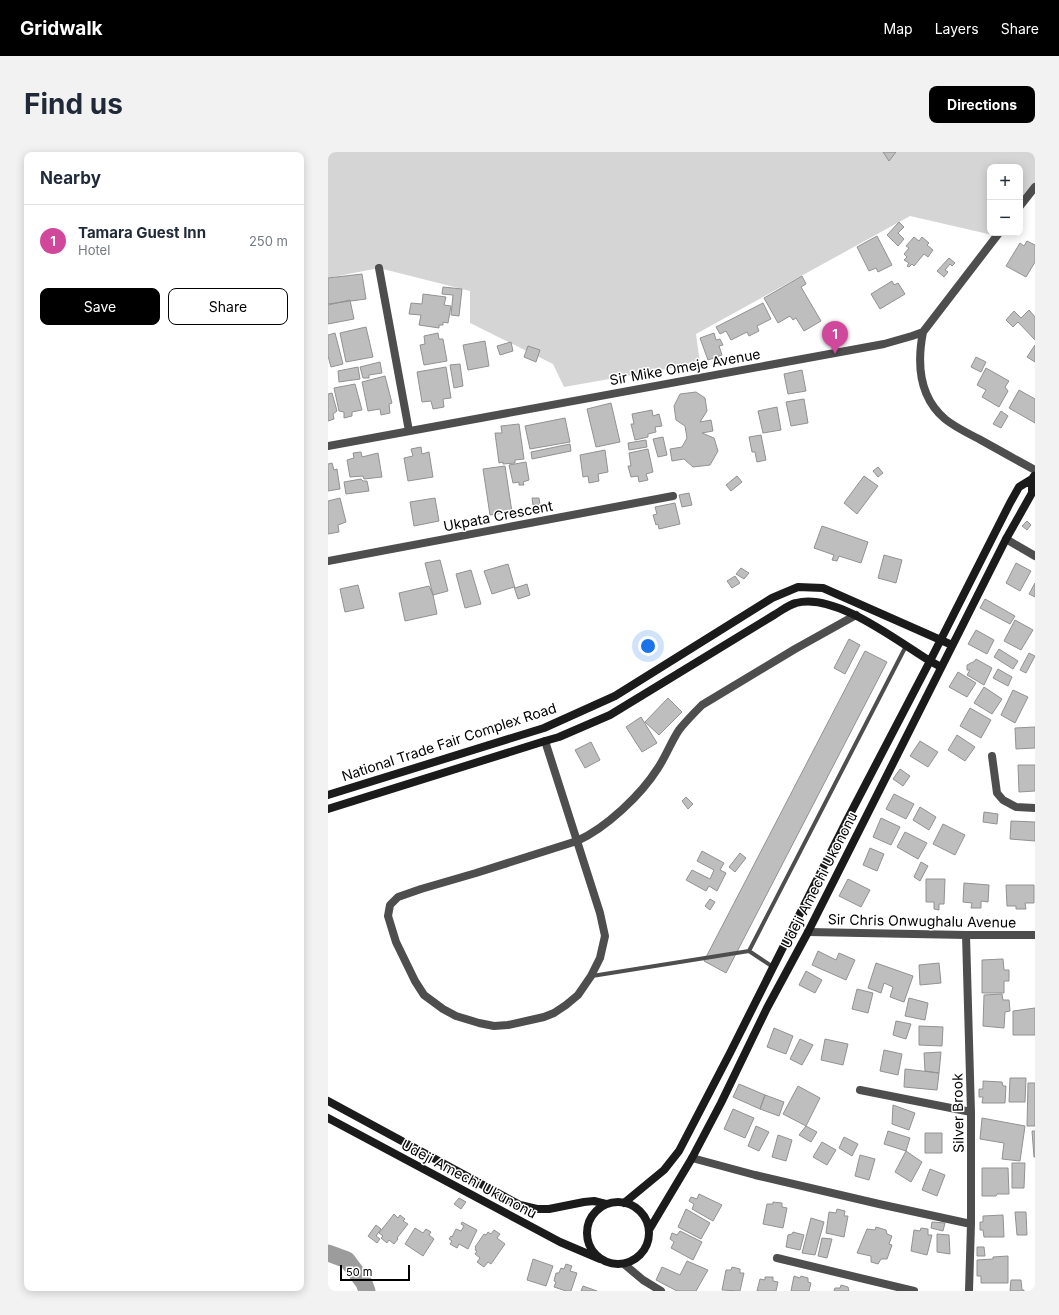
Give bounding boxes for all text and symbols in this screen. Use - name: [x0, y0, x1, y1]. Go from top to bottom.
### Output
- text: Gridwalk: [20, 17, 103, 40]
- text: Map: [884, 20, 913, 37]
- text: Layers: [935, 20, 979, 37]
- text: Share: [1001, 20, 1039, 37]
- button: Directions: [929, 86, 1035, 123]
- text: Find us: [24, 87, 123, 121]
- map controls: [987, 164, 1023, 236]
- button: +: [987, 164, 1023, 200]
- text: Nearby: [40, 168, 101, 188]
- button: −: [987, 200, 1023, 236]
- text: Tamara Guest Inn: [78, 223, 206, 242]
- text: 1: [50, 233, 56, 249]
- text: 250 m: [249, 233, 288, 249]
- text: Hotel: [78, 242, 110, 258]
- button: Save: [40, 288, 160, 325]
- button: Share: [168, 288, 288, 325]
- pin: 1: [822, 321, 848, 354]
- street label: Sir Mike Omeje Avenue: [608, 345, 762, 388]
- street label: Ukpata Crescent: [442, 497, 554, 534]
- your location: [638, 636, 658, 656]
- street label: National Trade Fair Complex Road: [339, 699, 558, 784]
- street label: Udeji Amechi Ukononu: [777, 809, 860, 951]
- street label: Sir Chris Onwughalu Avenue: [828, 910, 1016, 931]
- street label: Silver Brook: [948, 1073, 967, 1153]
- street label: Udeji Amechi Ukunonu: [399, 1136, 540, 1222]
- scale bar: [340, 1263, 410, 1282]
- text: 50 m: [346, 1265, 372, 1279]

